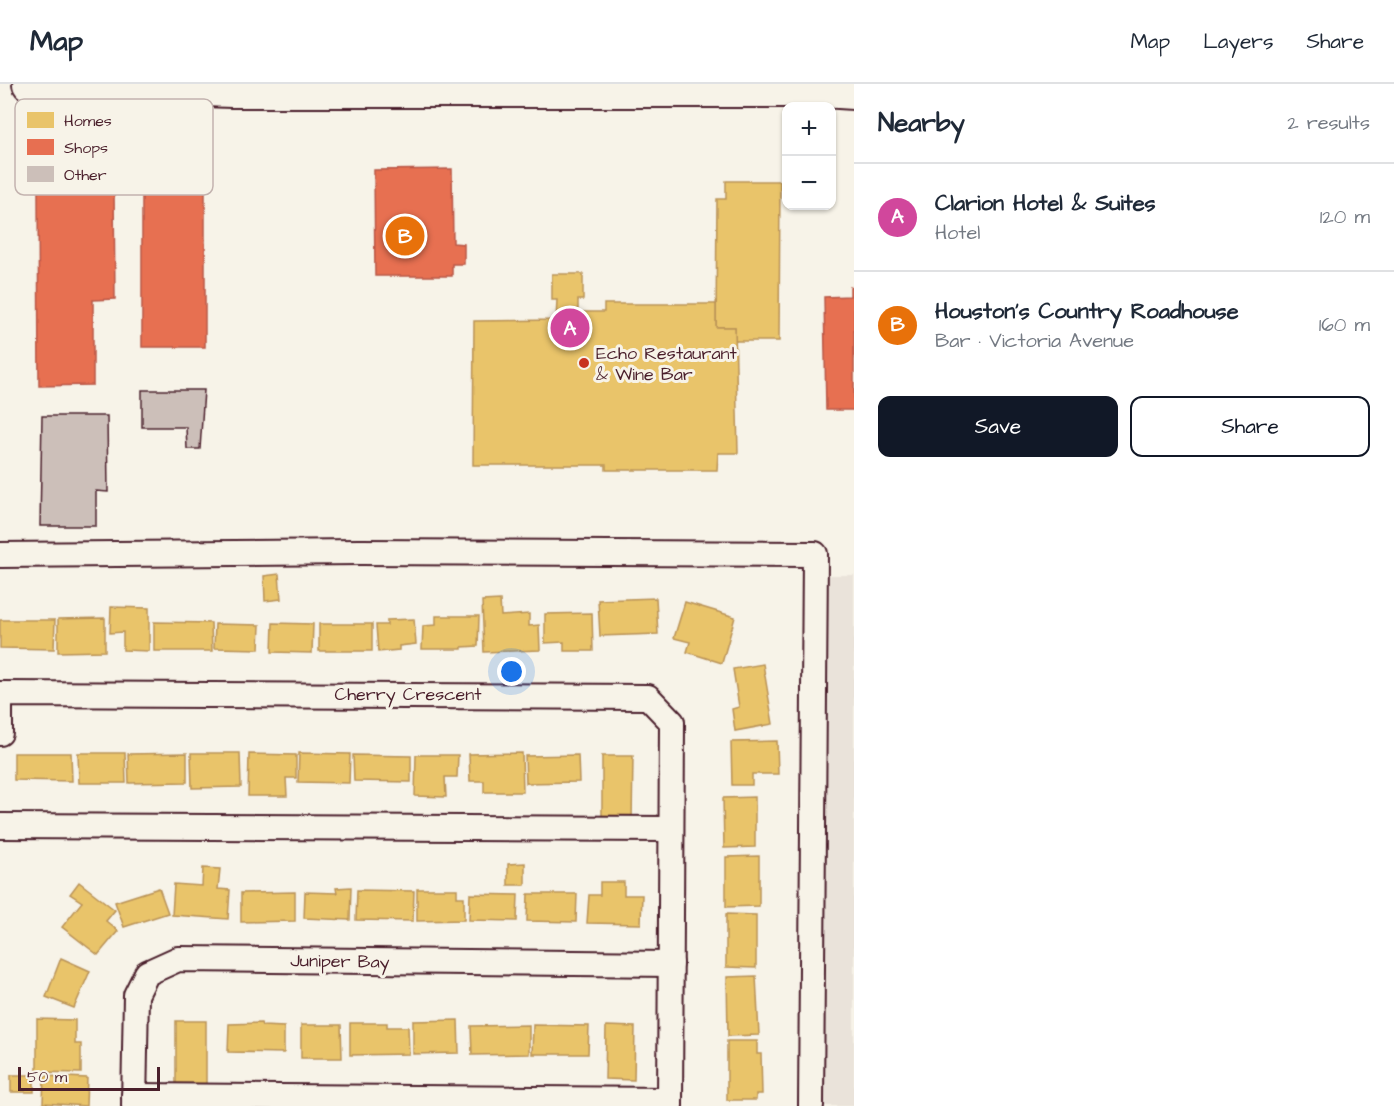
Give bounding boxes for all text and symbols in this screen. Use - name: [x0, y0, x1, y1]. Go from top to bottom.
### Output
- text: Map: [30, 22, 83, 61]
- text: Map: [1130, 27, 1170, 56]
- text: Layers: [1203, 27, 1273, 56]
- text: Share: [1306, 27, 1364, 56]
- legend: [15, 99, 213, 195]
- map controls: [782, 102, 836, 210]
- button: +: [782, 102, 836, 156]
- text: Nearby: [878, 105, 965, 141]
- text: 2 results: [1287, 109, 1370, 137]
- text: Homes: [64, 110, 112, 132]
- text: Shops: [64, 137, 108, 159]
- button: −: [782, 156, 836, 210]
- text: Other: [64, 164, 107, 186]
- text: Clarion Hotel & Suites: [935, 188, 1156, 219]
- text: A: [891, 203, 904, 231]
- text: 120 m: [1320, 203, 1370, 231]
- pin: B: [386, 214, 424, 258]
- text: Hotel: [935, 219, 980, 247]
- text: Houston's Country Roadhouse: [935, 296, 1239, 327]
- pin: A: [550, 306, 590, 350]
- text: B: [890, 311, 905, 339]
- text: 160 m: [1319, 311, 1370, 339]
- text: Bar · Victoria Avenue: [935, 327, 1134, 355]
- place label: Echo Restaurant & Wine Bar: [596, 341, 738, 387]
- marker: Echo Restaurant & Wine Bar: [577, 356, 591, 370]
- button: Save: [878, 396, 1118, 457]
- button: Share: [1130, 396, 1370, 457]
- your location: [497, 657, 526, 686]
- street label: Cherry Crescent: [334, 682, 482, 708]
- street label: Juniper Bay: [290, 948, 390, 976]
- scale bar: [18, 1064, 160, 1092]
- text: 50 m: [27, 1066, 67, 1088]

